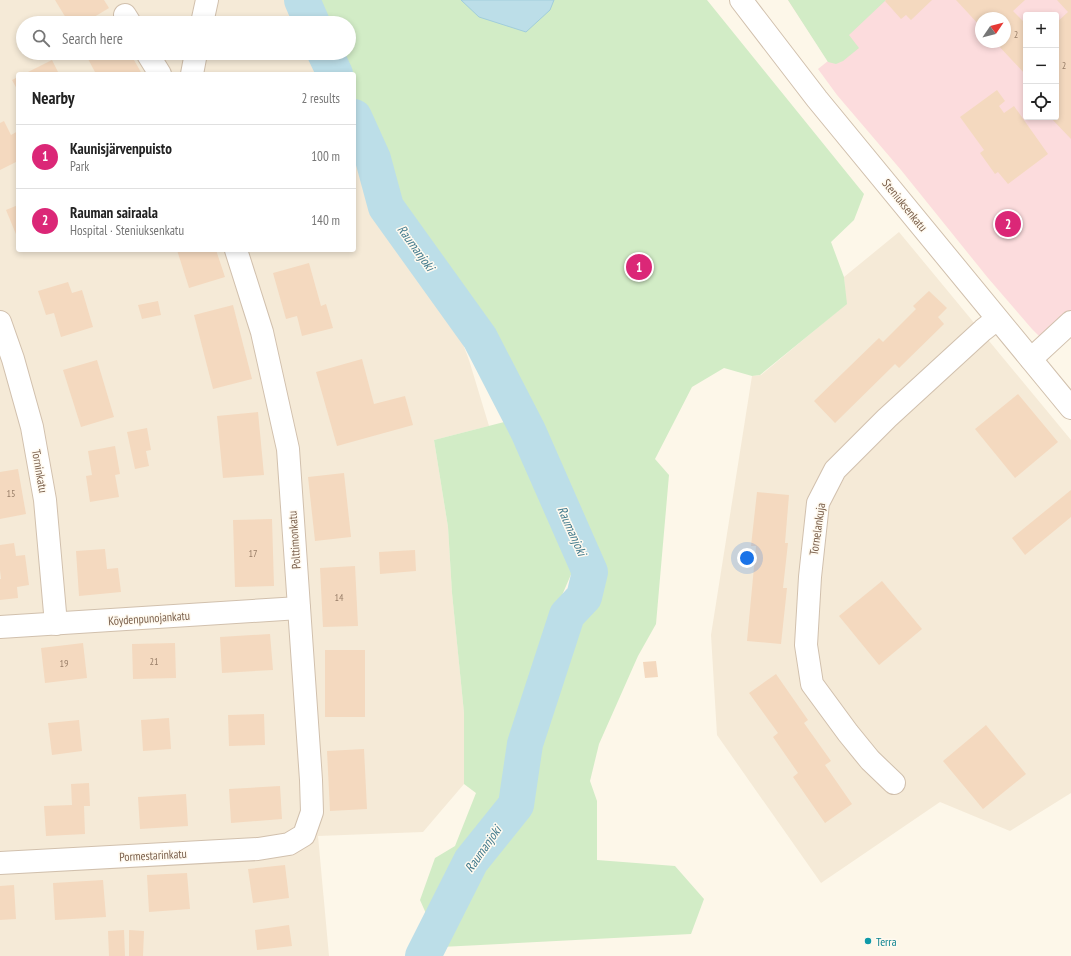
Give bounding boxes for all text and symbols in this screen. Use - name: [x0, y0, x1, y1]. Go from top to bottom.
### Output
- north arrow: [975, 12, 1011, 48]
- map controls: [1023, 12, 1059, 120]
- button: +: [1023, 12, 1059, 48]
- search box: [16, 16, 356, 60]
- icon: search: [30, 27, 52, 49]
- house number: 2: [1014, 28, 1018, 41]
- text: Search here: [62, 29, 123, 48]
- button: −: [1023, 48, 1059, 84]
- house number: 2: [1062, 59, 1066, 72]
- button: locate: [1023, 84, 1059, 120]
- text: Nearby: [32, 87, 75, 109]
- text: 2 results: [301, 90, 340, 107]
- text: Kaunisjärvenpuisto: [70, 139, 172, 158]
- text: 1: [42, 148, 48, 165]
- text: 100 m: [311, 148, 340, 165]
- text: Park: [70, 158, 89, 175]
- street label: Steniuksenkatu: [879, 176, 931, 234]
- text: Rauman sairaala: [70, 203, 158, 222]
- pin: 2: [995, 209, 1021, 239]
- text: 2: [42, 212, 48, 229]
- text: 140 m: [311, 212, 340, 229]
- text: Hospital · Steniuksenkatu: [70, 222, 184, 239]
- water label: Raumanjoki: [394, 222, 440, 276]
- pin: 1: [626, 252, 652, 282]
- street label: Torninkatu: [29, 448, 51, 494]
- house number: 15: [7, 487, 16, 500]
- street label: Tornelankuja: [806, 502, 828, 556]
- water label: Raumanjoki: [554, 503, 591, 561]
- street label: Polttimonkatu: [284, 510, 304, 570]
- house number: 17: [249, 547, 258, 560]
- your location: [737, 548, 757, 568]
- house number: 14: [335, 591, 344, 604]
- street label: Köydenpunojankatu: [108, 608, 190, 628]
- house number: 21: [150, 655, 159, 668]
- house number: 19: [60, 657, 69, 670]
- water label: Raumanjoki: [461, 821, 506, 875]
- street label: Pormestarinkatu: [119, 846, 187, 864]
- place label: Terra: [876, 934, 897, 949]
- marker: Terra: [863, 936, 873, 946]

